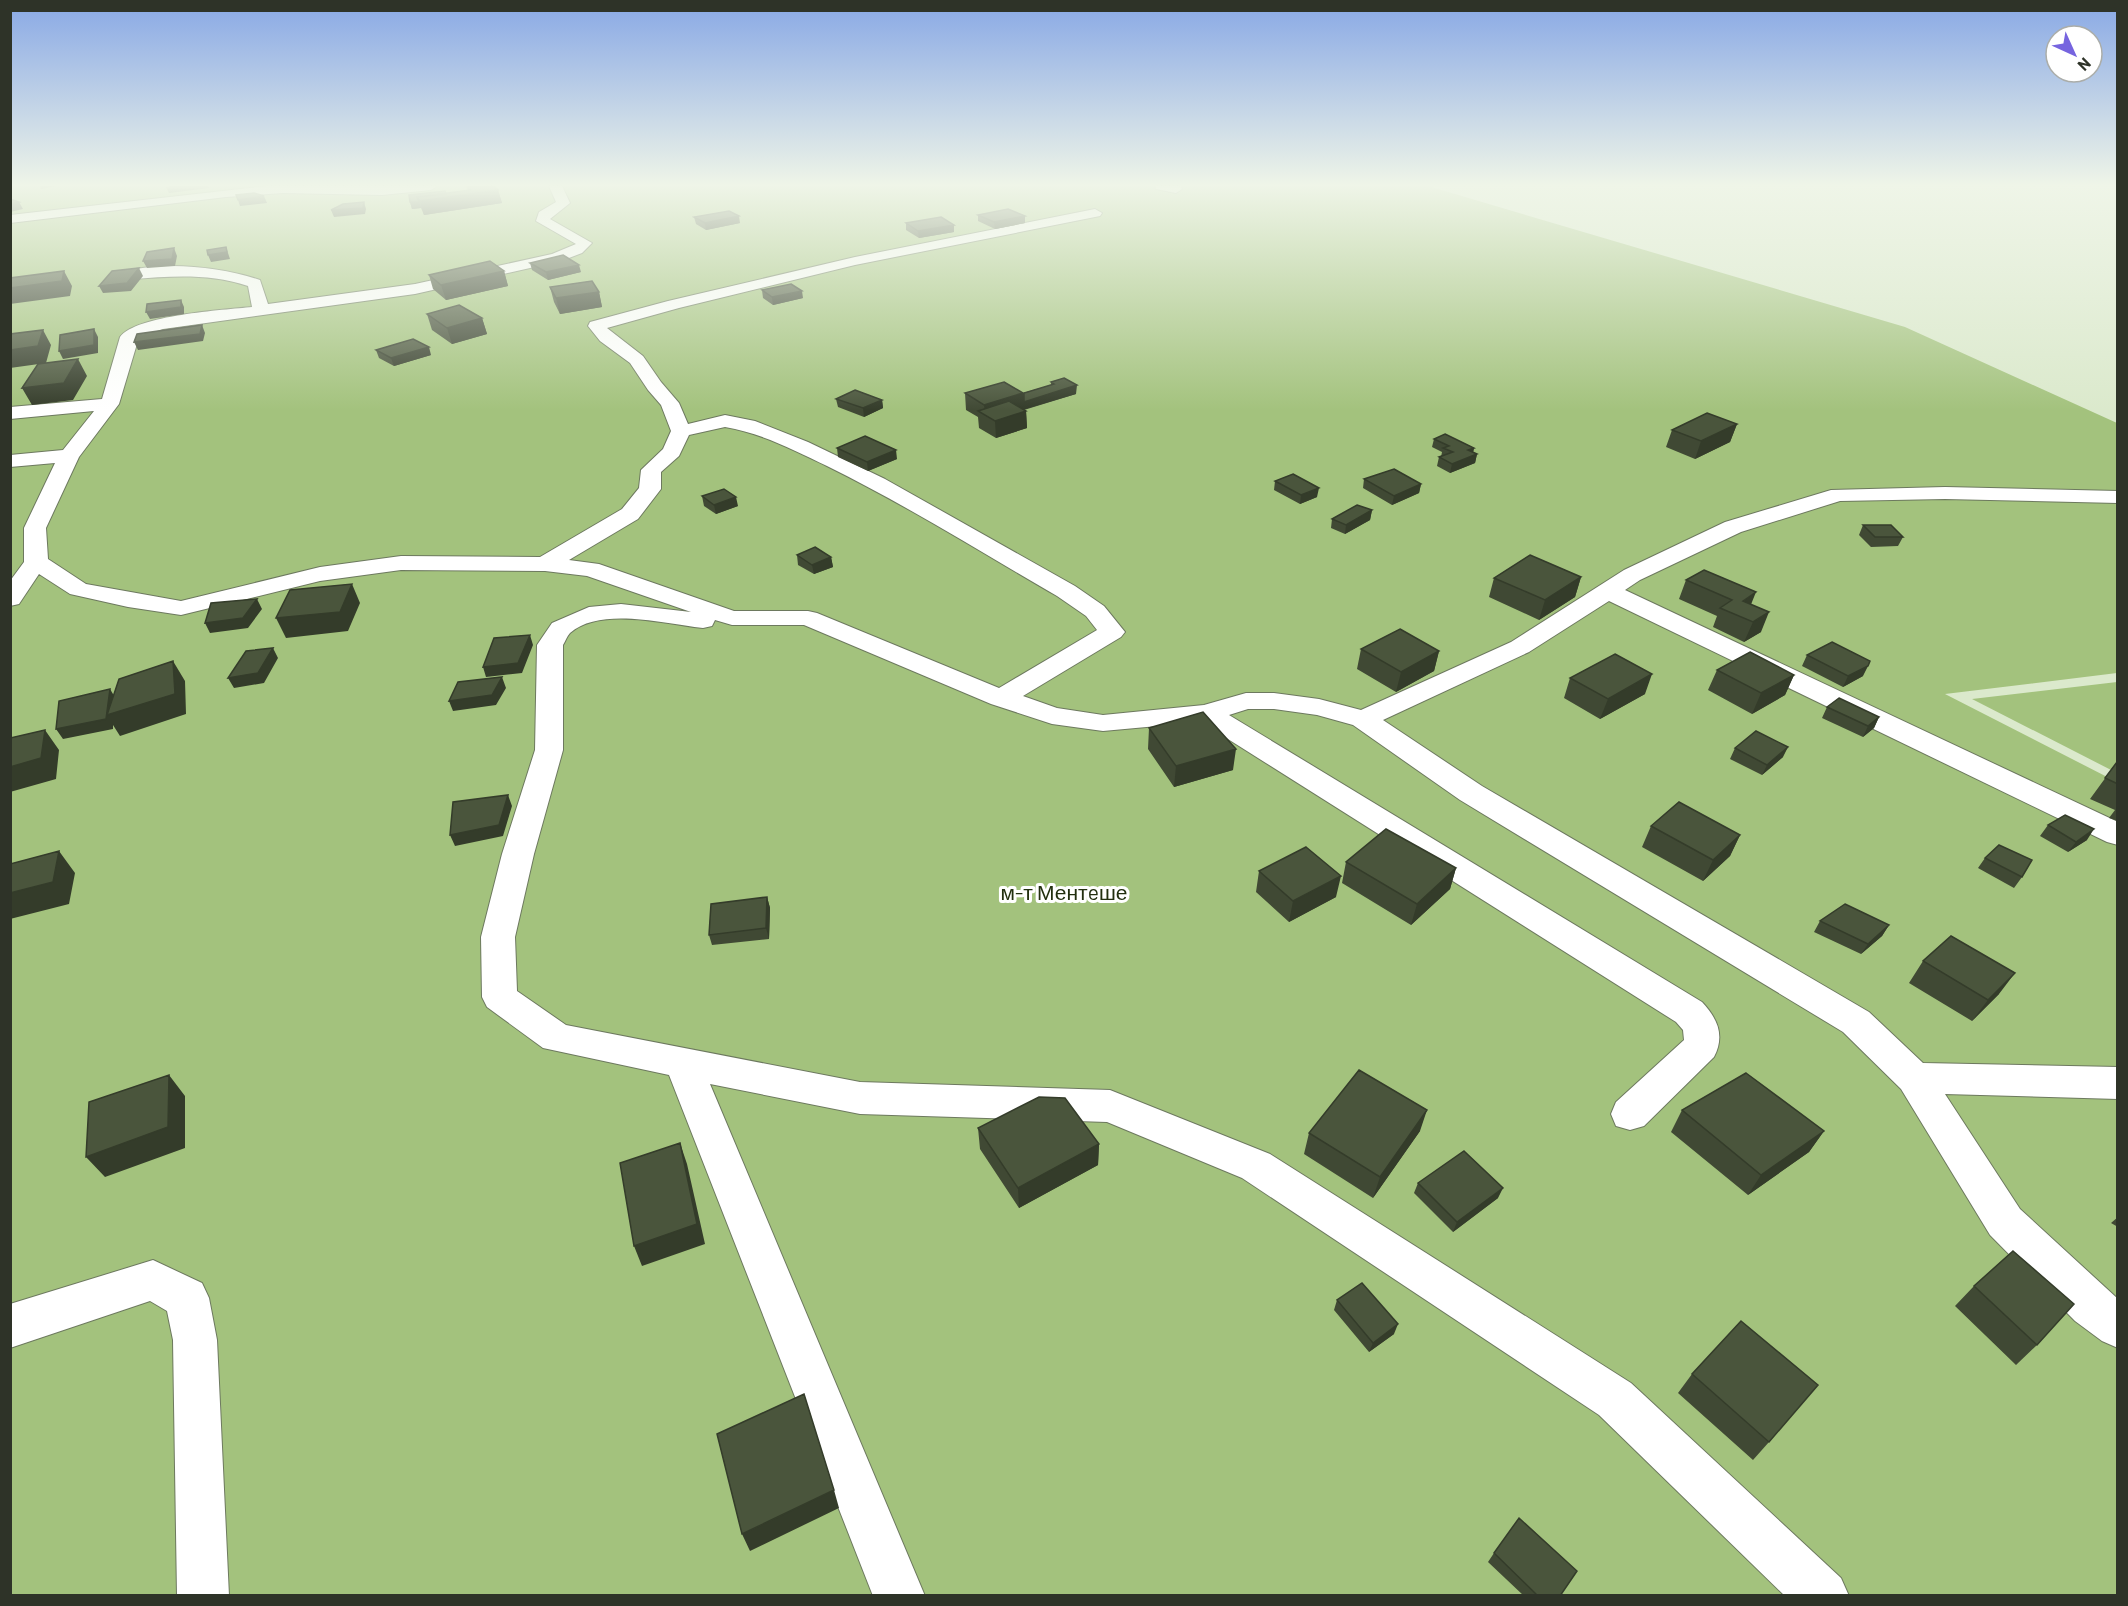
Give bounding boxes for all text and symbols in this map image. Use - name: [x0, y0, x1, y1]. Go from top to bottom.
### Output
- north arrow: [2044, 24, 2104, 84]
- text: N: [2074, 54, 2095, 75]
- park label: м-т Ментeше: [1001, 879, 1127, 904]

